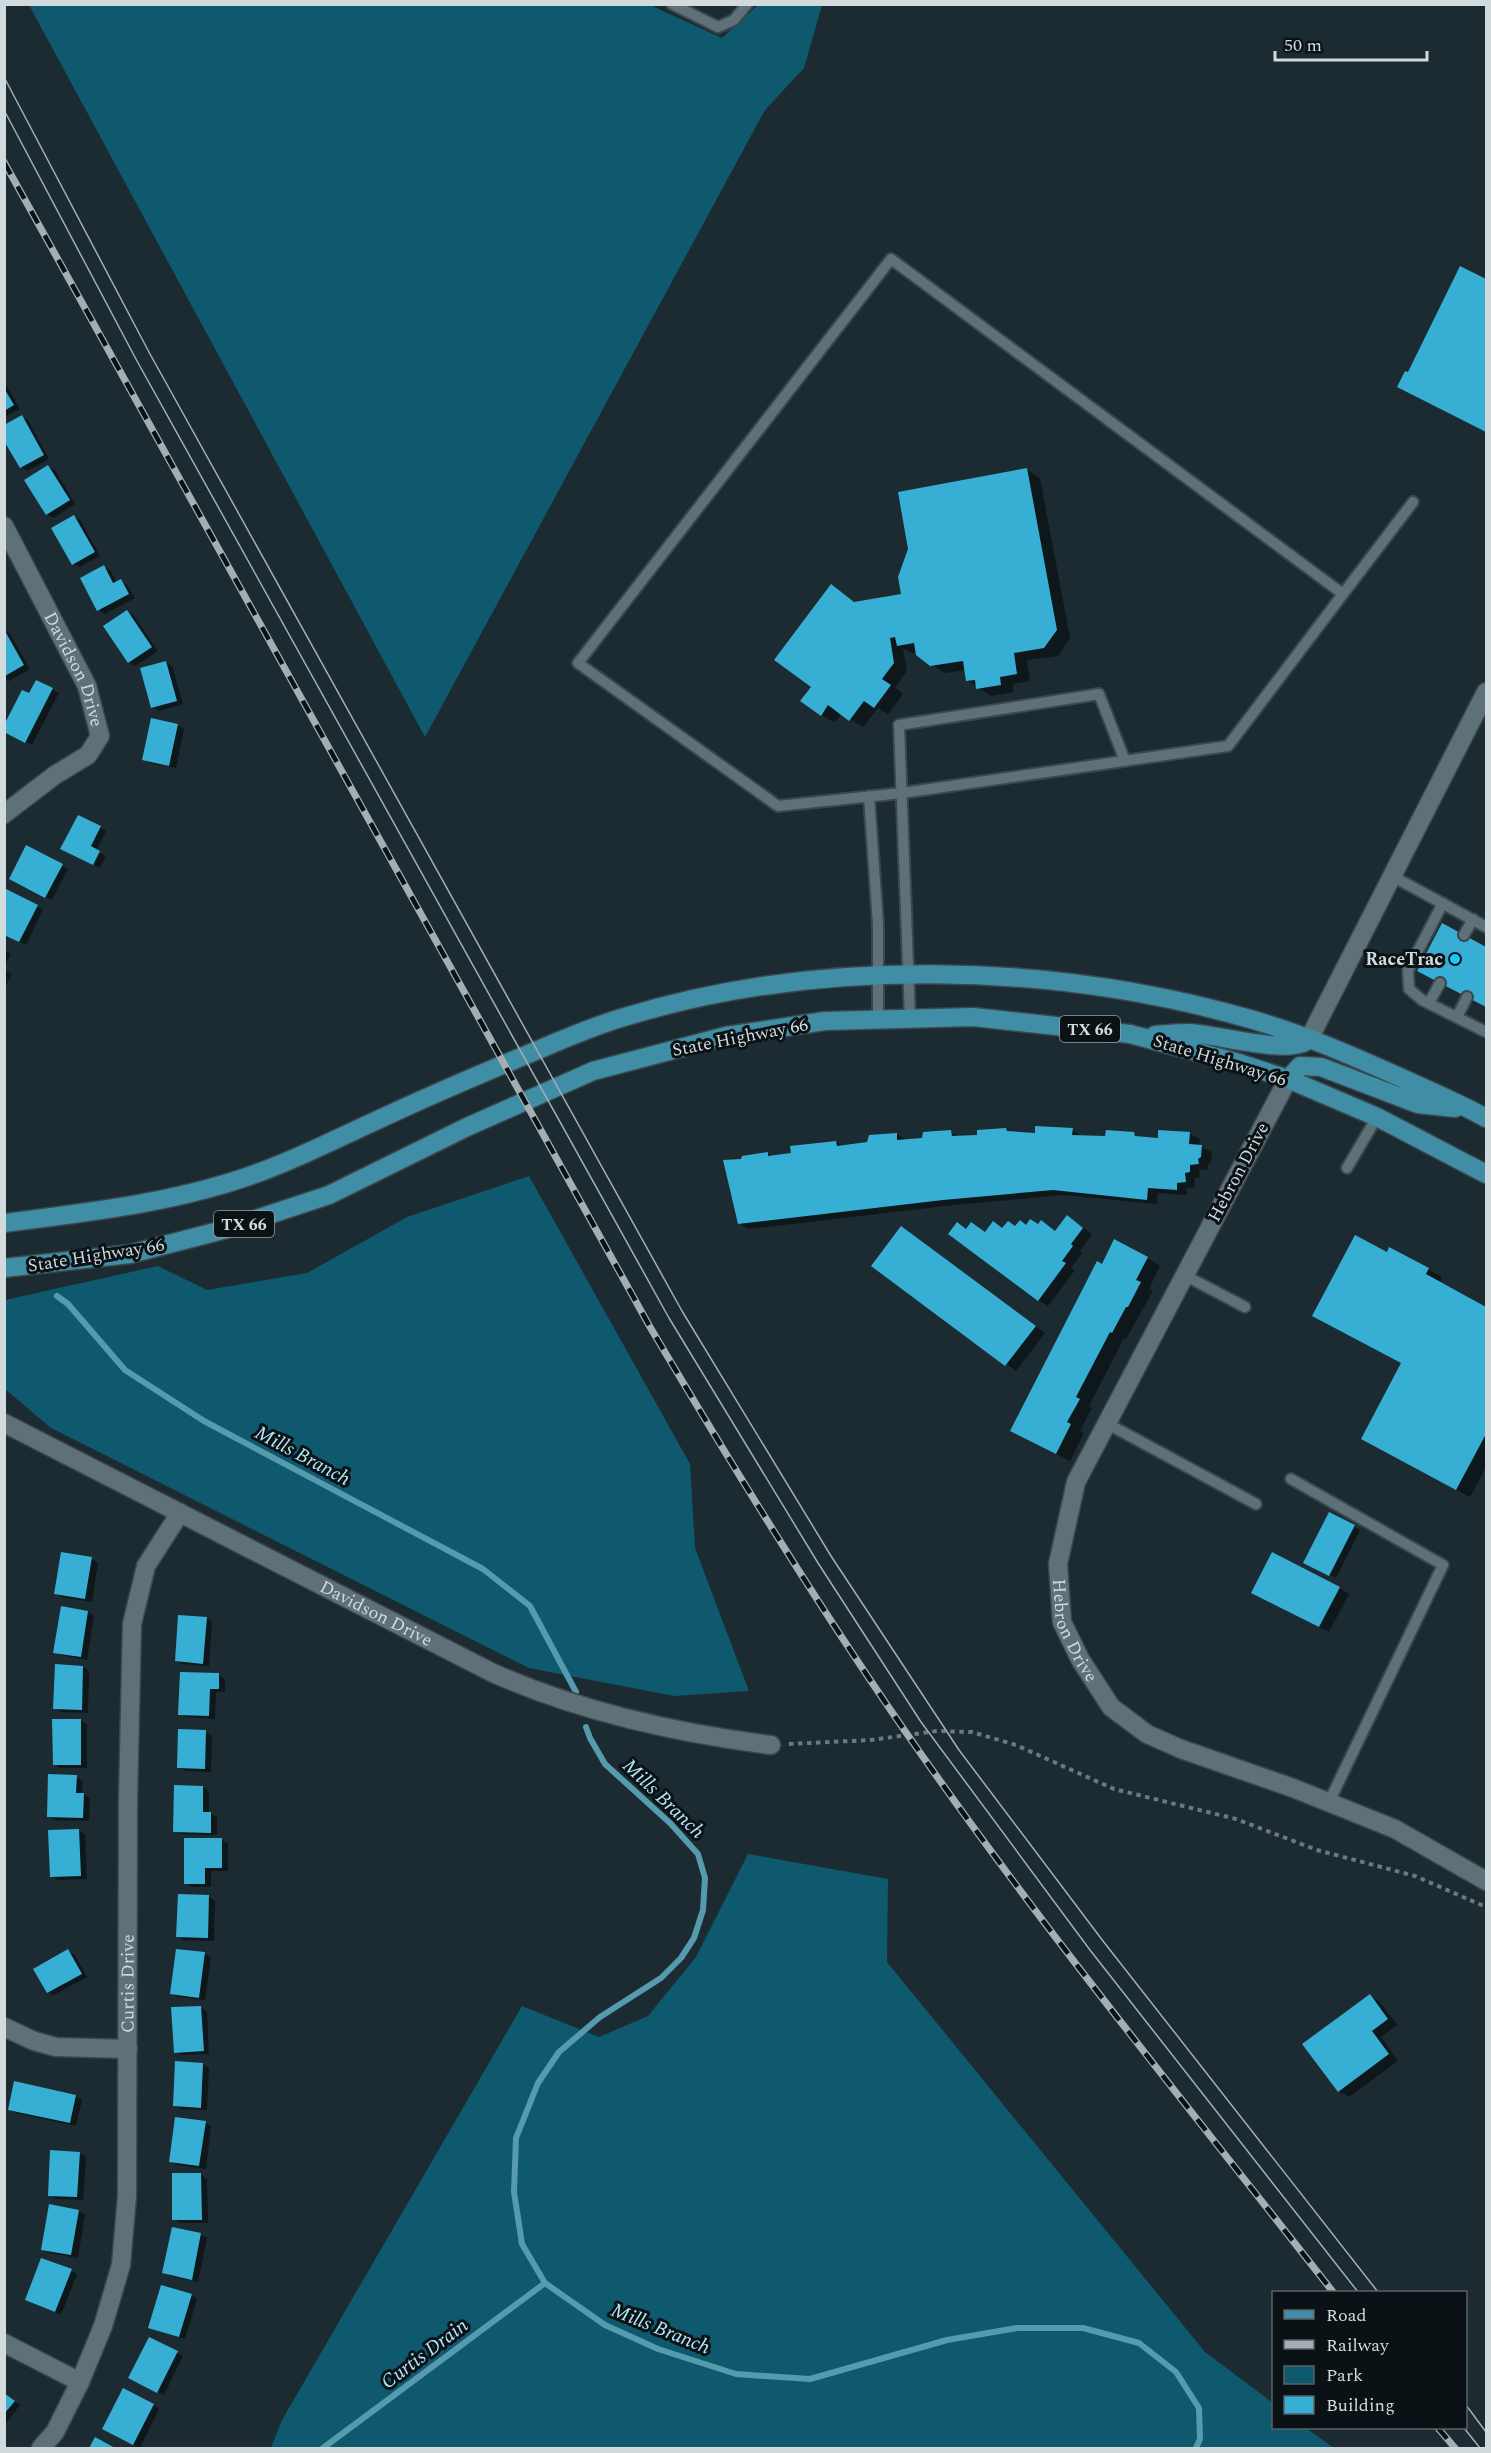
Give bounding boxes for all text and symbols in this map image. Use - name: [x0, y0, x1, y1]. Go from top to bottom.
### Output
- scale bar: [1275, 24, 1426, 62]
- text: 50 m: [1284, 32, 1322, 59]
- street label: Davidson Drive: [37, 607, 110, 730]
- place label: RaceTrac: [1365, 946, 1443, 973]
- marker: RaceTrac: [1448, 952, 1462, 966]
- street label: State Highway 66: [670, 1011, 810, 1064]
- road number: TX 66: [1060, 1016, 1120, 1042]
- street label: State Highway 66: [1150, 1027, 1290, 1094]
- street label: Hebron Drive: [1201, 1118, 1276, 1227]
- road number: TX 66: [214, 1211, 274, 1237]
- street label: State Highway 66: [26, 1231, 166, 1280]
- water label: Mills Branch: [249, 1418, 356, 1494]
- street label: Davidson Drive: [315, 1574, 437, 1654]
- street label: Hebron Drive: [1045, 1578, 1105, 1688]
- water label: Mills Branch: [615, 1752, 711, 1846]
- street label: Curtis Drive: [114, 1934, 142, 2033]
- legend: [1272, 2291, 1467, 2429]
- water label: Mills Branch: [606, 2295, 715, 2362]
- text: Road: [1326, 2302, 1367, 2329]
- water label: Curtis Drain: [375, 2311, 475, 2397]
- text: Railway: [1326, 2332, 1390, 2359]
- text: Park: [1326, 2362, 1363, 2389]
- text: Building: [1326, 2392, 1395, 2419]

